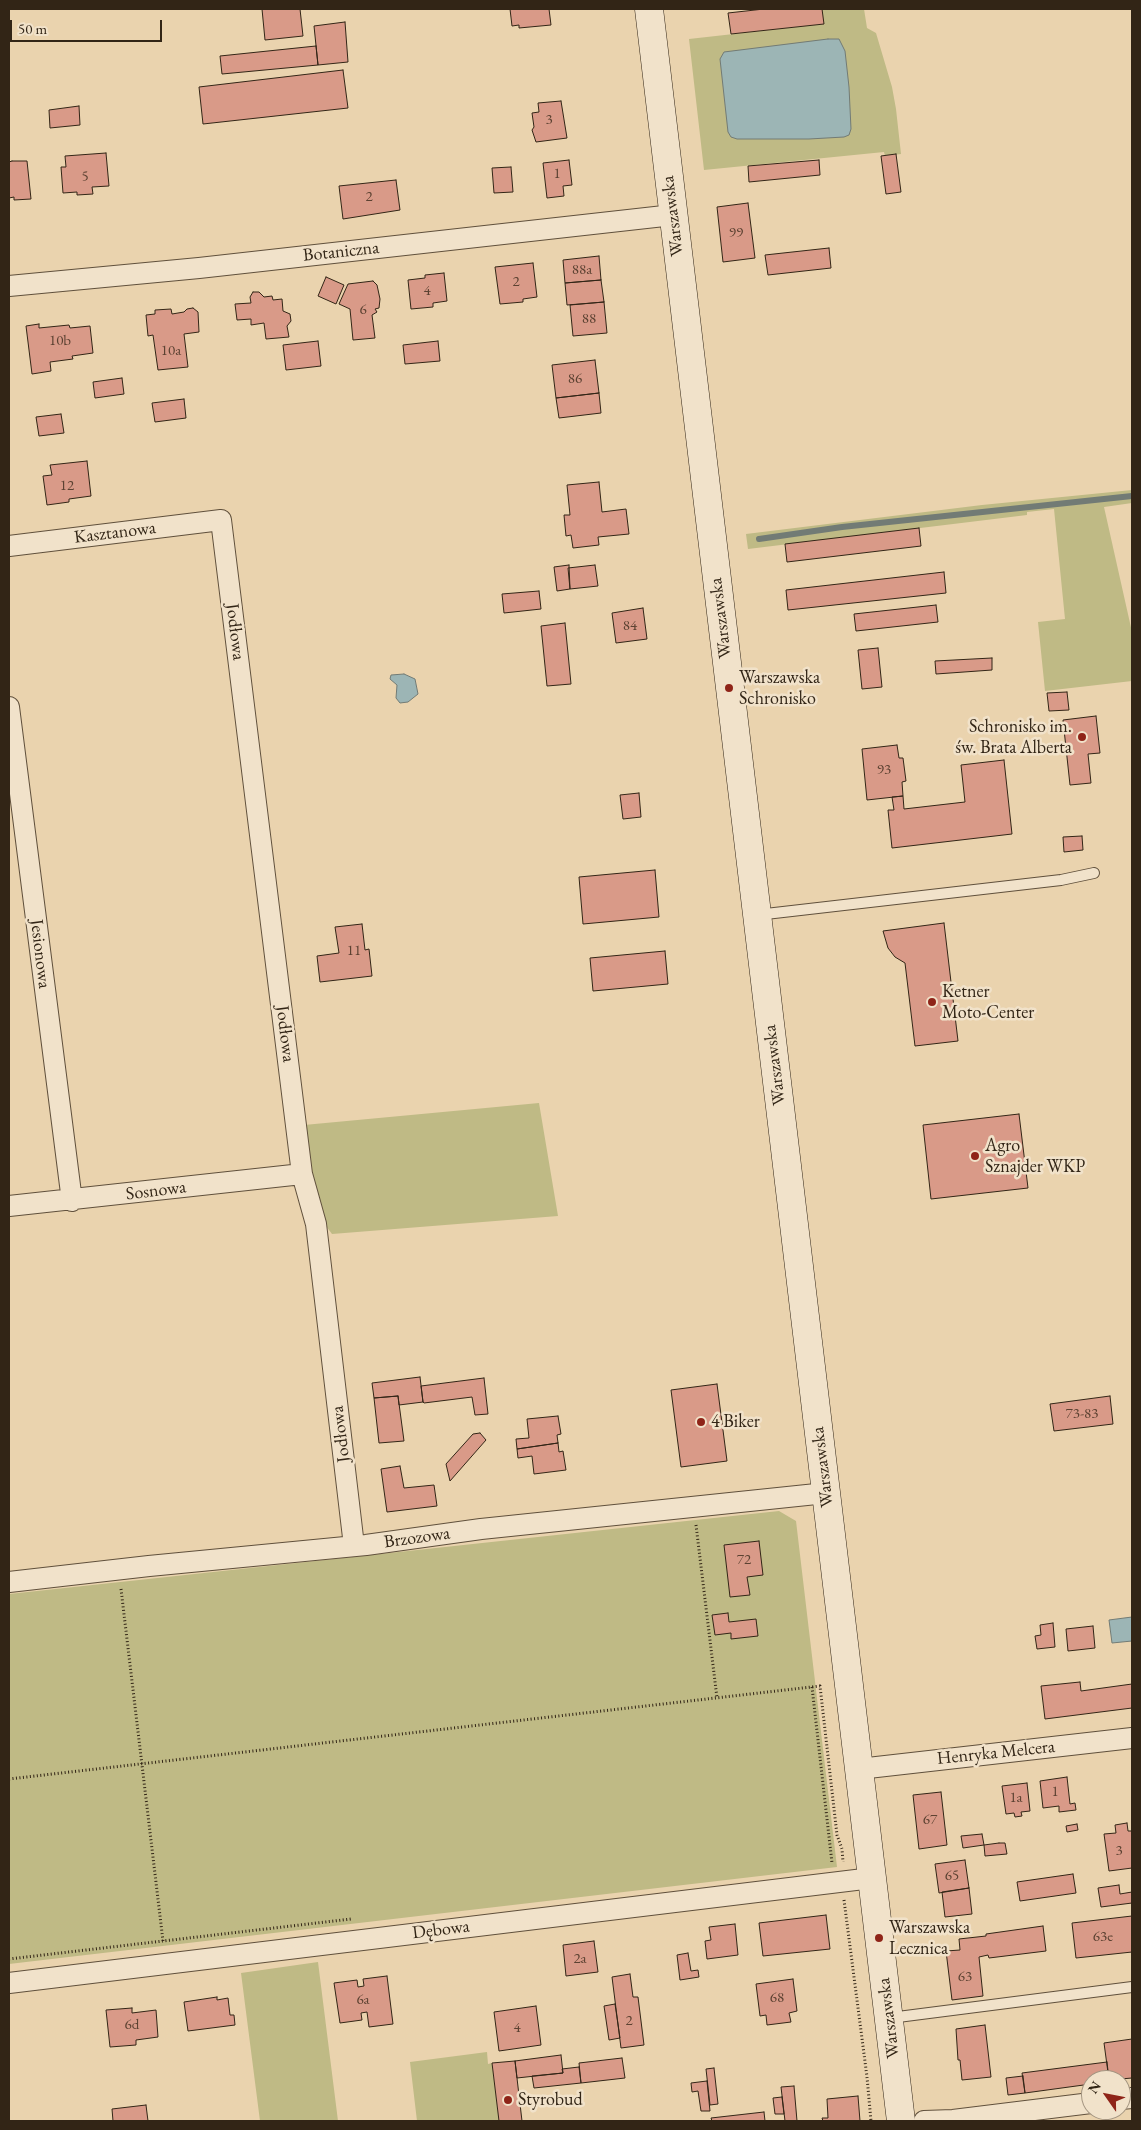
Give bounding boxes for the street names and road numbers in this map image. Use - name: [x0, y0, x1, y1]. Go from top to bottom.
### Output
- street label: Warszawska: [657, 174, 689, 258]
- street label: Botaniczna: [302, 237, 380, 267]
- street label: Kasztanowa: [73, 517, 157, 549]
- street label: Warszawska: [705, 576, 737, 660]
- street label: Jodłowa: [221, 602, 249, 662]
- street label: Jesionowa: [25, 918, 55, 990]
- street label: Jodłowa: [271, 1004, 299, 1064]
- street label: Warszawska: [759, 1023, 791, 1107]
- street label: Sosnowa: [125, 1177, 187, 1205]
- street label: Jodłowa: [327, 1404, 355, 1464]
- street label: Warszawska: [807, 1425, 839, 1509]
- street label: Brzozowa: [382, 1523, 452, 1553]
- street label: Henryka Melcera: [936, 1736, 1056, 1770]
- street label: Dębowa: [411, 1916, 471, 1944]
- street label: Warszawska: [873, 1976, 905, 2060]

